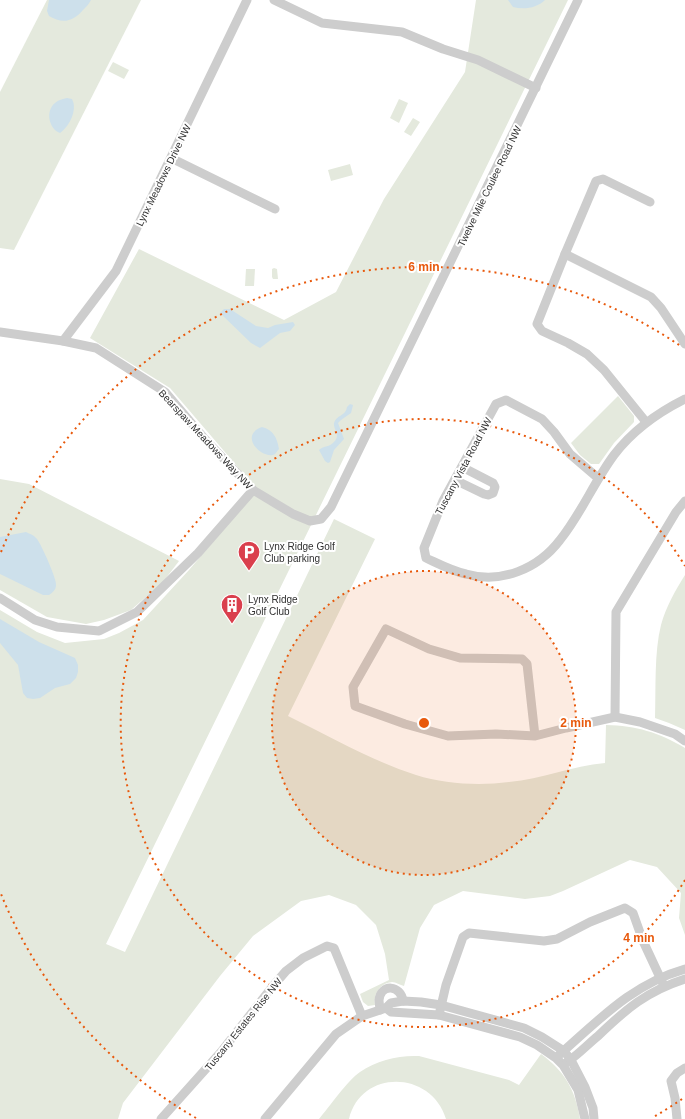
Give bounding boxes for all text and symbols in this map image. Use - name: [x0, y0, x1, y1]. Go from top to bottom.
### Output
- street label: Lynx Meadows Drive NW: [134, 122, 193, 228]
- street label: Twelve Mile Coulee Road NW: [455, 124, 524, 248]
- text: 6 min: [408, 260, 440, 274]
- street label: Bearspaw Meadows Way NW: [157, 387, 255, 492]
- street label: Tuscany Vista Road NW: [433, 415, 494, 517]
- parking icon: Lynx Ridge Golf Club parking: [236, 539, 262, 572]
- place label: Lynx Ridge Golf Club parking: [264, 541, 335, 564]
- building icon: Lynx Ridge Golf Club: [219, 592, 245, 625]
- place label: Lynx Ridge Golf Club: [248, 594, 298, 617]
- centre of rings: [417, 716, 431, 730]
- text: 2 min: [560, 716, 592, 730]
- text: 4 min: [623, 931, 655, 945]
- street label: Tuscany Estates Rise NW: [203, 975, 284, 1073]

